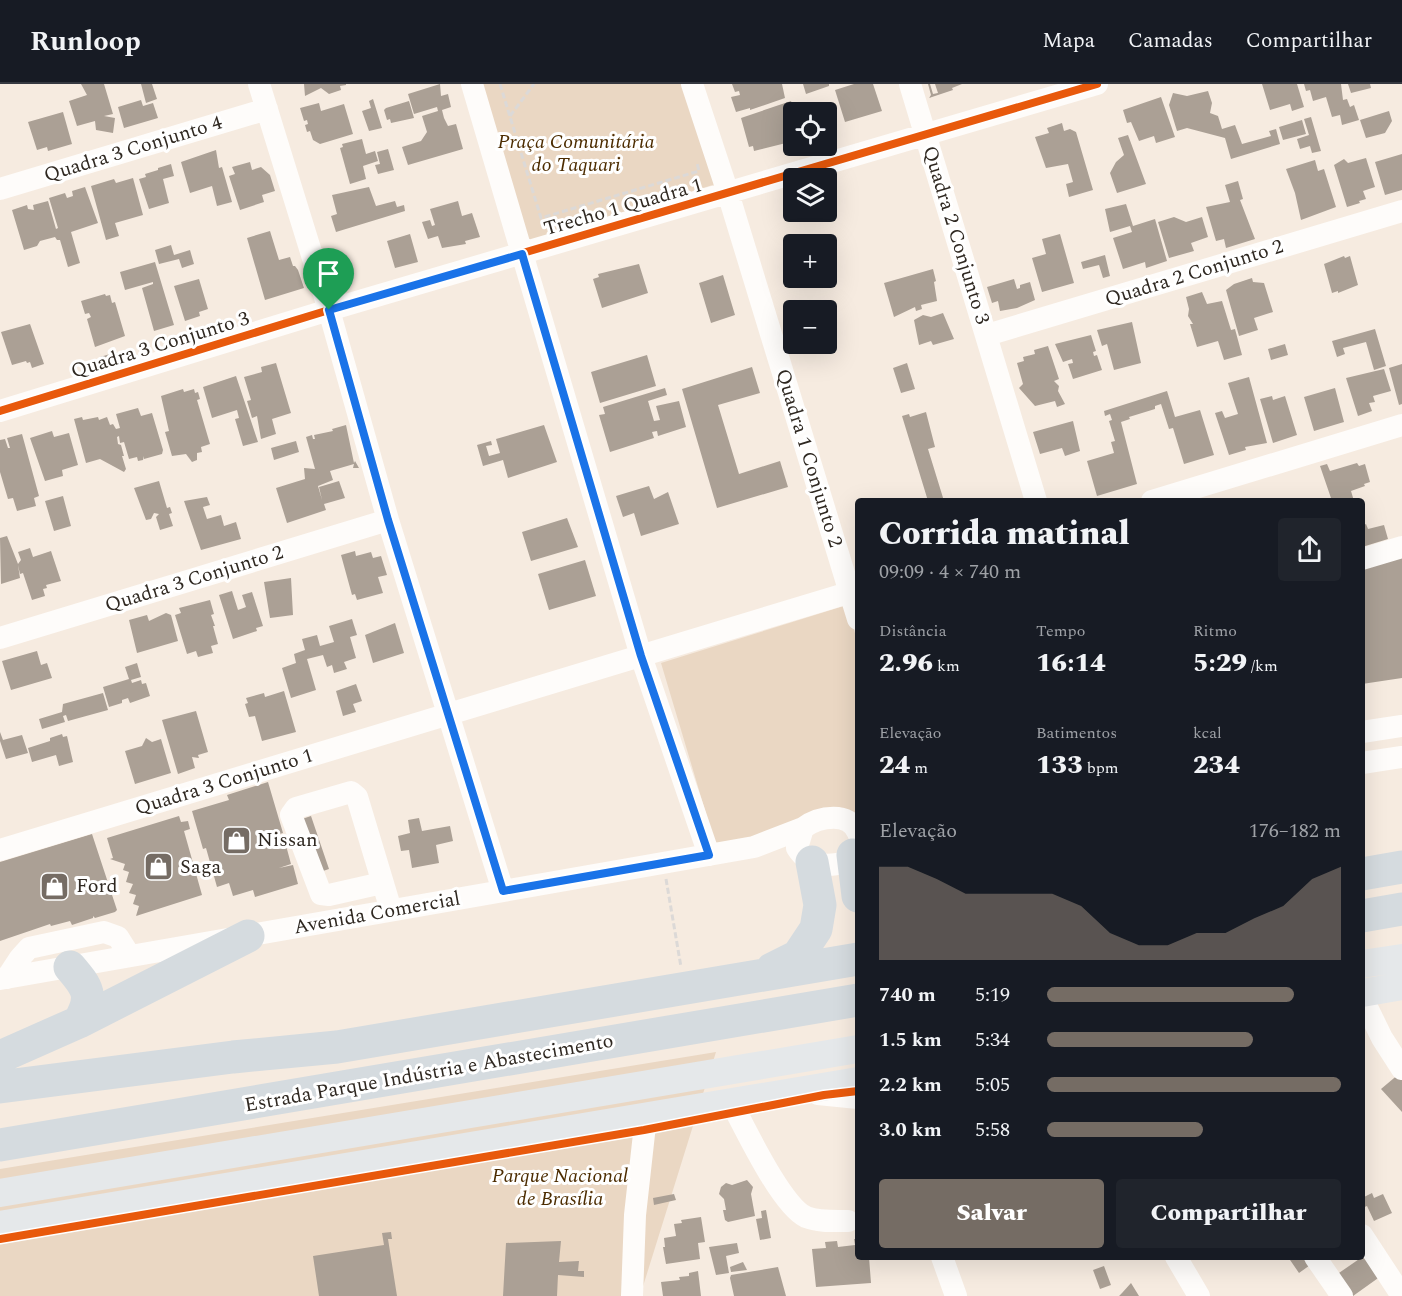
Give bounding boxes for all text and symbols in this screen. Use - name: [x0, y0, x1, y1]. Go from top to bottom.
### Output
- text: Runloop: [30, 20, 141, 63]
- text: Mapa: [1042, 25, 1095, 57]
- text: Camadas: [1128, 25, 1213, 57]
- text: Compartilhar: [1246, 25, 1372, 57]
- map controls: [783, 102, 837, 354]
- button: locate: [783, 102, 837, 156]
- street label: Quadra 3 Conjunto 4: [40, 108, 226, 190]
- park label: Praça Comunitária do Taquari: [497, 127, 655, 180]
- street label: Quadra 2 Conjunto 3: [915, 142, 997, 328]
- button: layers: [783, 168, 837, 222]
- street label: Trecho 1 Quadra 1: [540, 170, 706, 244]
- street label: Quadra 2 Conjunto 2: [1101, 232, 1287, 314]
- button: +: [783, 234, 837, 288]
- pin: [303, 248, 354, 310]
- icon: arrive: [312, 257, 345, 290]
- button: −: [783, 300, 837, 354]
- street label: Quadra 3 Conjunto 3: [67, 304, 253, 386]
- street label: Quadra 1 Conjunto 2: [768, 365, 850, 551]
- text: Corrida matinal: [879, 509, 1130, 559]
- button: share: [1278, 518, 1341, 581]
- street label: Quadra 3 Conjunto 2: [101, 538, 287, 620]
- text: 09:09 · 4 × 740 m: [879, 557, 1021, 587]
- text: Distância: [879, 619, 946, 643]
- text: Tempo: [1036, 619, 1085, 643]
- text: Ritmo: [1193, 619, 1237, 643]
- text: 2.96: [879, 643, 933, 683]
- text: 16:14: [1036, 643, 1106, 683]
- text: 5:29: [1193, 643, 1247, 683]
- text: km: [933, 654, 960, 678]
- text: /km: [1247, 654, 1278, 678]
- text: Elevação: [879, 721, 942, 745]
- text: Batimentos: [1036, 721, 1117, 745]
- text: kcal: [1193, 721, 1222, 745]
- street label: Quadra 3 Conjunto 1: [131, 741, 317, 823]
- text: 24: [879, 745, 910, 785]
- text: 133: [1036, 745, 1083, 785]
- text: 234: [1193, 745, 1240, 785]
- text: m: [910, 756, 928, 780]
- text: bpm: [1083, 756, 1119, 780]
- text: Elevação: [879, 816, 957, 846]
- text: 176–182 m: [1249, 816, 1341, 846]
- shop icon: Nissan: [220, 824, 252, 856]
- place label: Nissan: [257, 825, 318, 855]
- shop icon: Saga: [143, 851, 175, 883]
- place label: Saga: [180, 852, 221, 882]
- shop icon: Ford: [39, 870, 71, 902]
- place label: Ford: [76, 871, 118, 901]
- street label: Avenida Comercial: [291, 884, 463, 942]
- text: 740 m: [879, 980, 936, 1010]
- text: 5:19: [975, 980, 1010, 1010]
- text: 1.5 km: [879, 1025, 942, 1055]
- text: 5:34: [975, 1025, 1010, 1055]
- street label: Estrada Parque Indústria e Abastecimento: [242, 1026, 616, 1120]
- text: 2.2 km: [879, 1070, 942, 1100]
- text: 5:05: [975, 1070, 1010, 1100]
- text: 3.0 km: [879, 1115, 942, 1145]
- text: 5:58: [975, 1115, 1010, 1145]
- park label: Parque Nacional de Brasília: [492, 1161, 628, 1214]
- button: Salvar: [879, 1179, 1104, 1248]
- button: Compartilhar: [1116, 1179, 1341, 1248]

